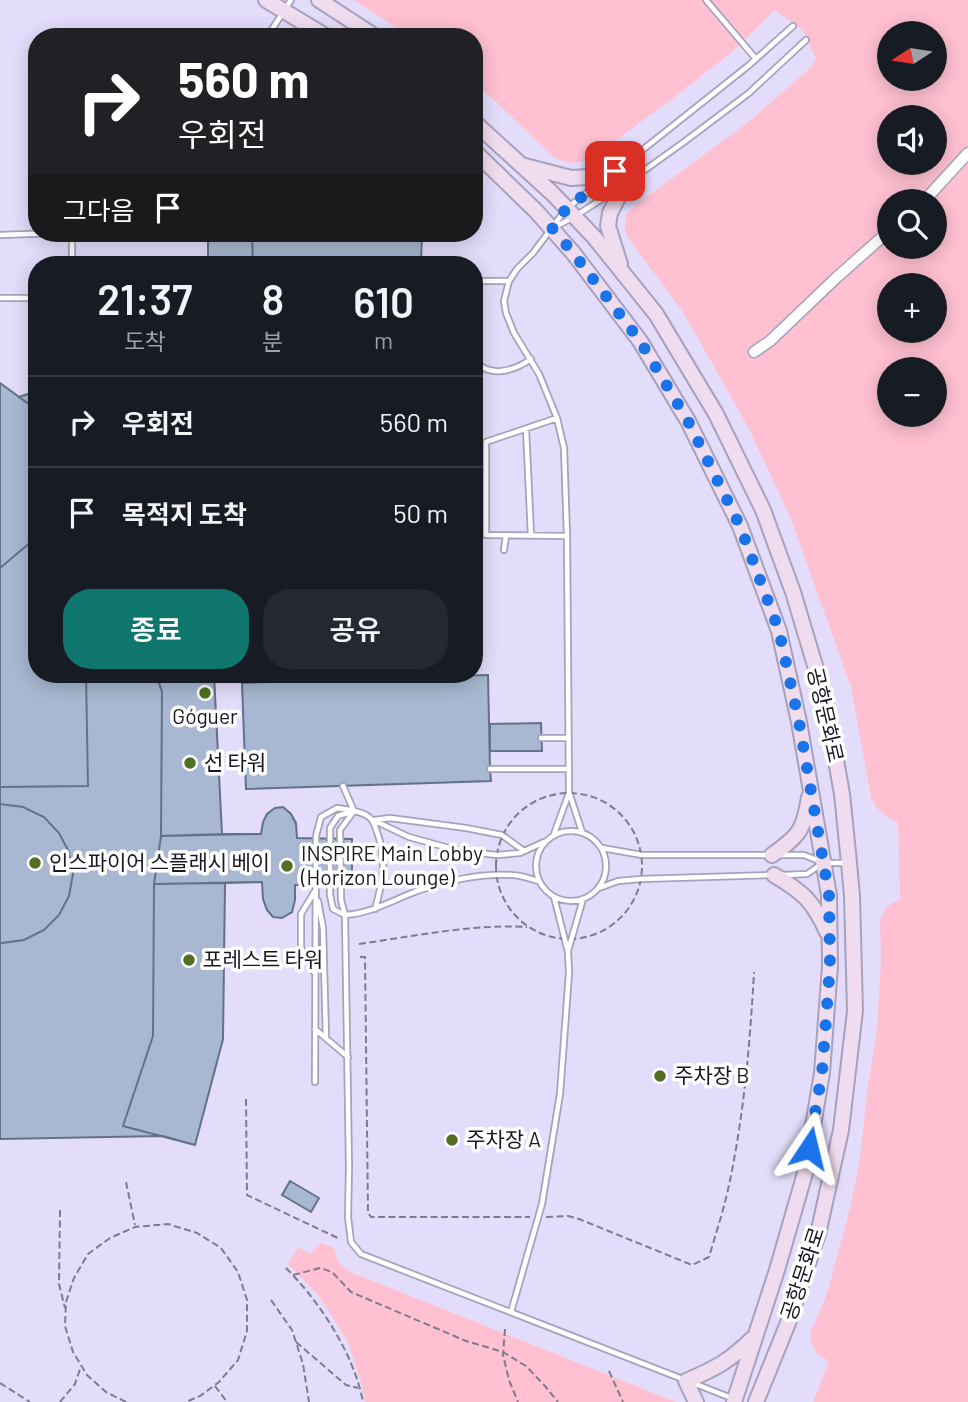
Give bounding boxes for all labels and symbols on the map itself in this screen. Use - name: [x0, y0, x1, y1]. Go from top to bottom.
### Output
- north arrow: [877, 21, 947, 91]
- pin: [585, 141, 645, 201]
- street label: 공항문화로: [803, 665, 850, 765]
- marker: Góguer: [197, 685, 213, 701]
- place label: Góguer: [172, 703, 238, 728]
- place label: 선 타워: [204, 749, 266, 774]
- marker: 선 타워: [182, 755, 198, 771]
- place label: INSPIRE Main Lobby (Horizon Lounge): [300, 840, 483, 889]
- place label: 인스파이어 스플래시 베이: [49, 849, 270, 874]
- marker: 인스파이어 스플래시 베이: [27, 855, 43, 871]
- marker: INSPIRE Main Lobby (Horizon Lounge): [279, 858, 295, 874]
- place label: 포레스트 타워: [203, 946, 323, 971]
- marker: 포레스트 타워: [181, 952, 197, 968]
- place label: 주차장 B: [674, 1062, 749, 1087]
- marker: 주차장 B: [652, 1068, 668, 1084]
- position arrow: [772, 1111, 846, 1185]
- place label: 주차장 A: [466, 1126, 541, 1151]
- marker: 주차장 A: [444, 1132, 460, 1148]
- street label: 공항문화로: [775, 1224, 828, 1323]

